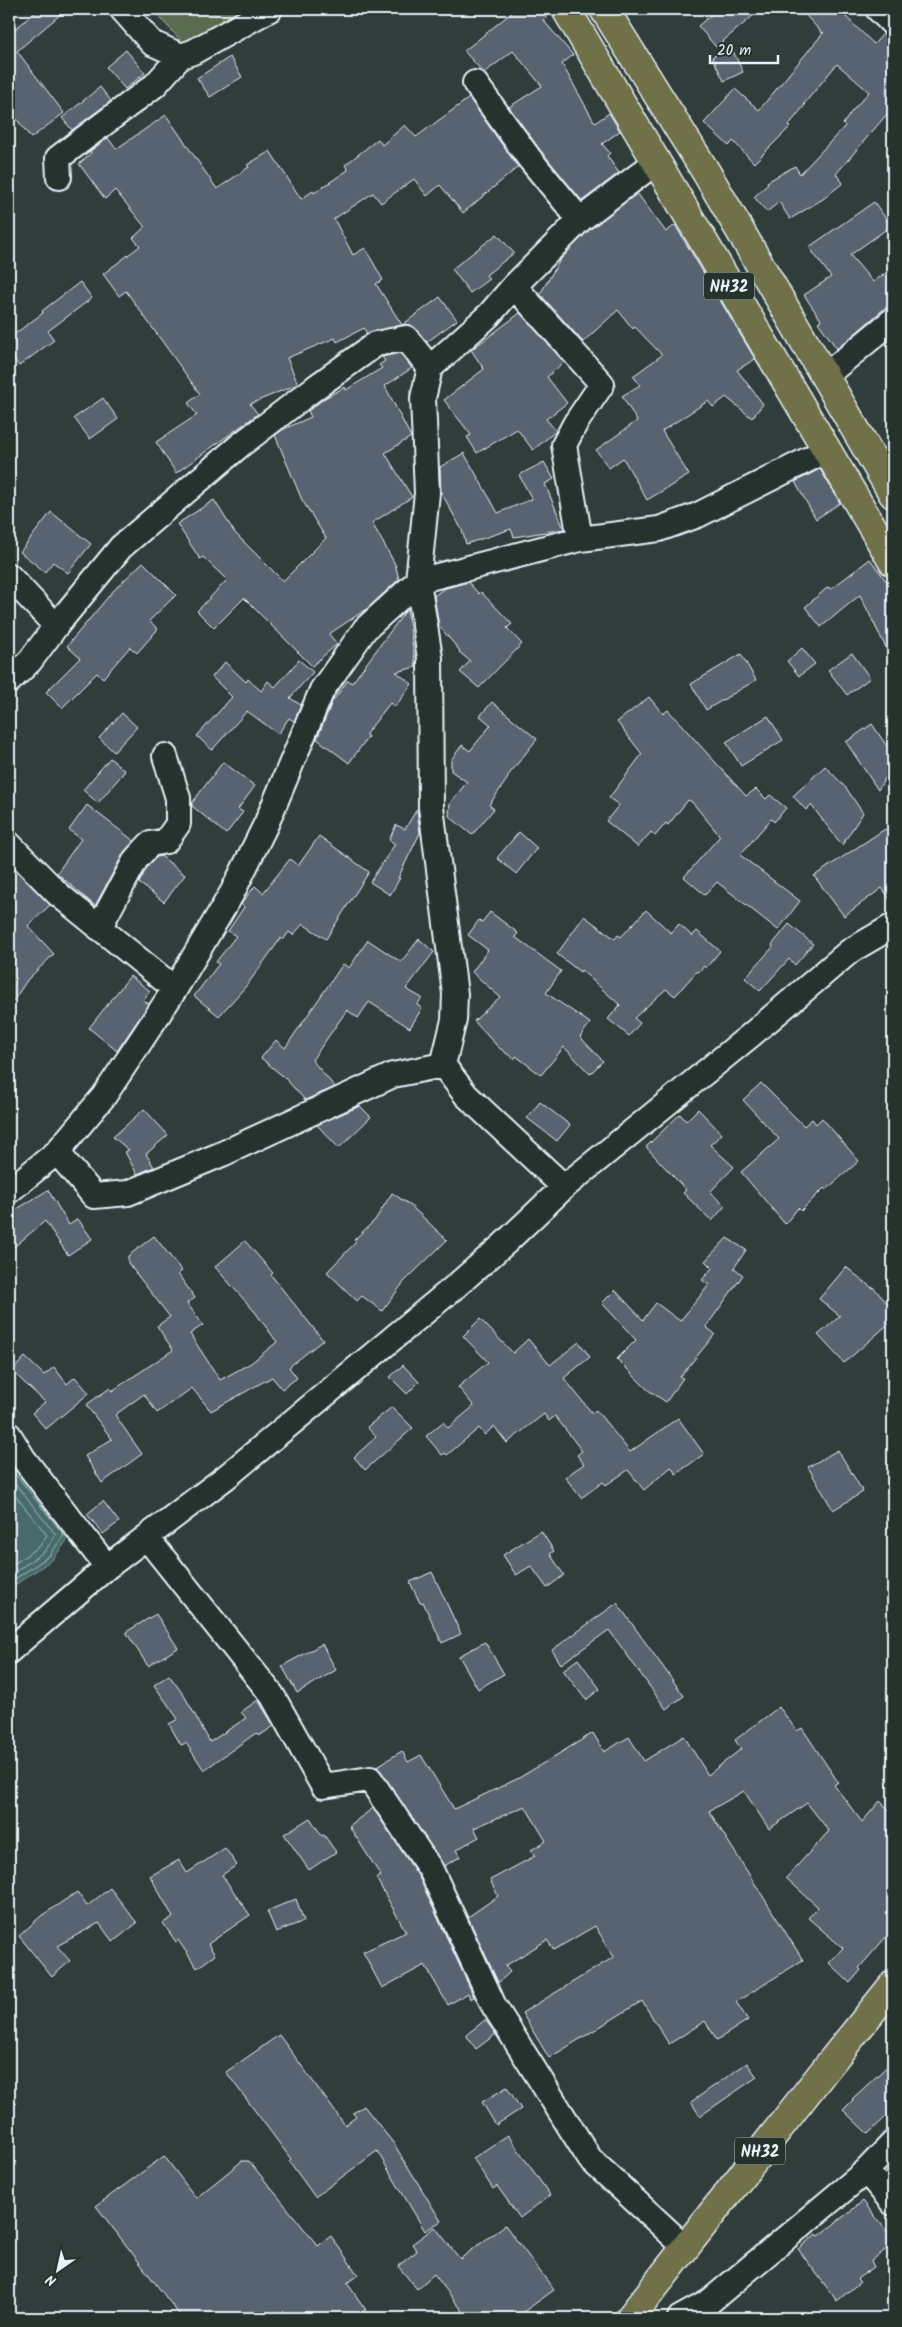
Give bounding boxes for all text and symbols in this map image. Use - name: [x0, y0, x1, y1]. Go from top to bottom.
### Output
- scale bar: [710, 32, 777, 64]
- text: 20 m: [717, 39, 751, 63]
- road number: NH32: [704, 272, 754, 300]
- road number: NH32: [735, 2138, 785, 2164]
- north arrow: [32, 2244, 82, 2294]
- text: N: [41, 2268, 61, 2292]

